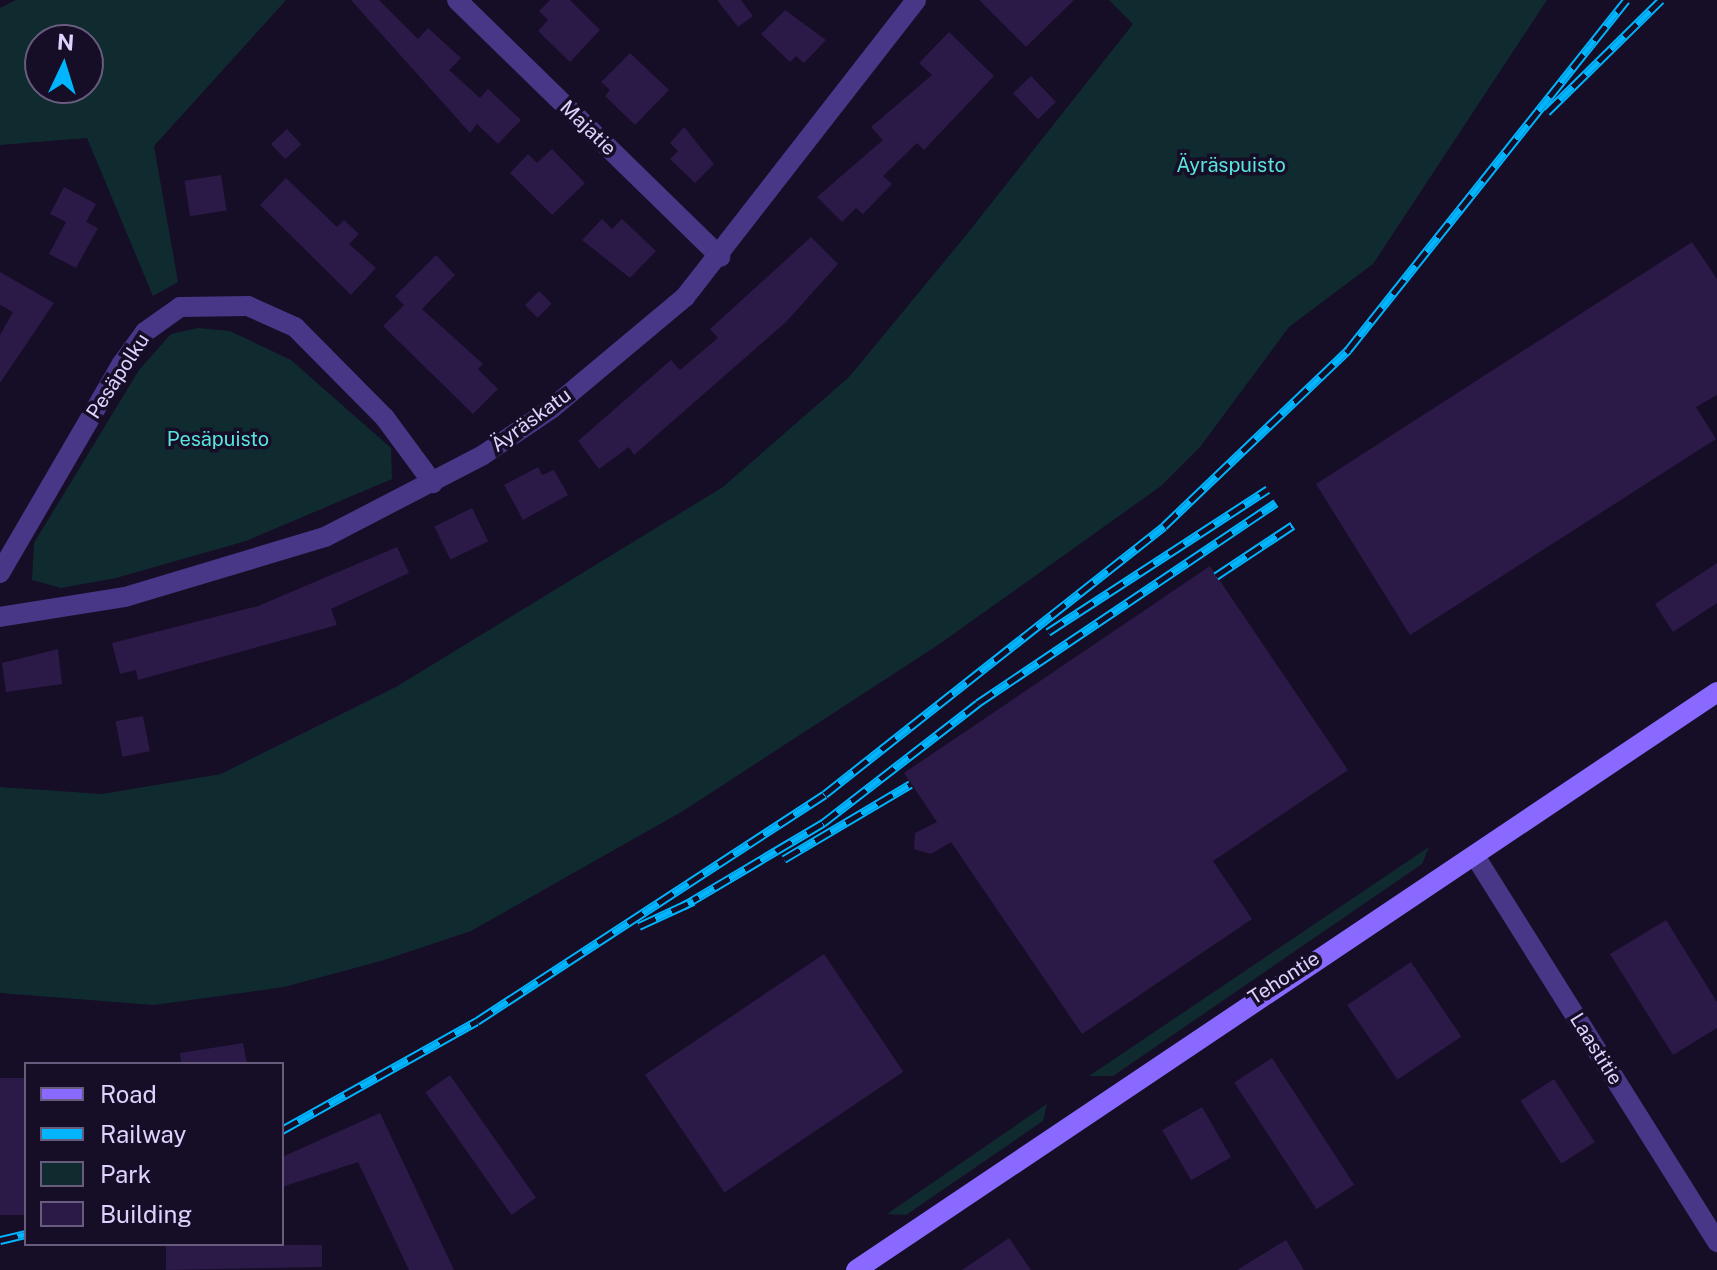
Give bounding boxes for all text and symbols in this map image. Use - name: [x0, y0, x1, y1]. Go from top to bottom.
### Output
- north arrow: [24, 24, 104, 104]
- text: N: [56, 28, 75, 56]
- street label: Majatie: [555, 96, 621, 160]
- park label: Äyräspuisto: [1176, 153, 1286, 177]
- street label: Pesäpolku: [82, 329, 154, 423]
- street label: Äyräskatu: [486, 383, 576, 457]
- park label: Pesäpuisto: [167, 427, 269, 451]
- street label: Tehontie: [1244, 946, 1324, 1010]
- street label: Laastitie: [1565, 1009, 1627, 1089]
- legend: [24, 1062, 284, 1246]
- text: Road: [100, 1080, 157, 1108]
- text: Railway: [100, 1120, 186, 1148]
- text: Park: [100, 1160, 151, 1188]
- text: Building: [100, 1200, 192, 1228]

